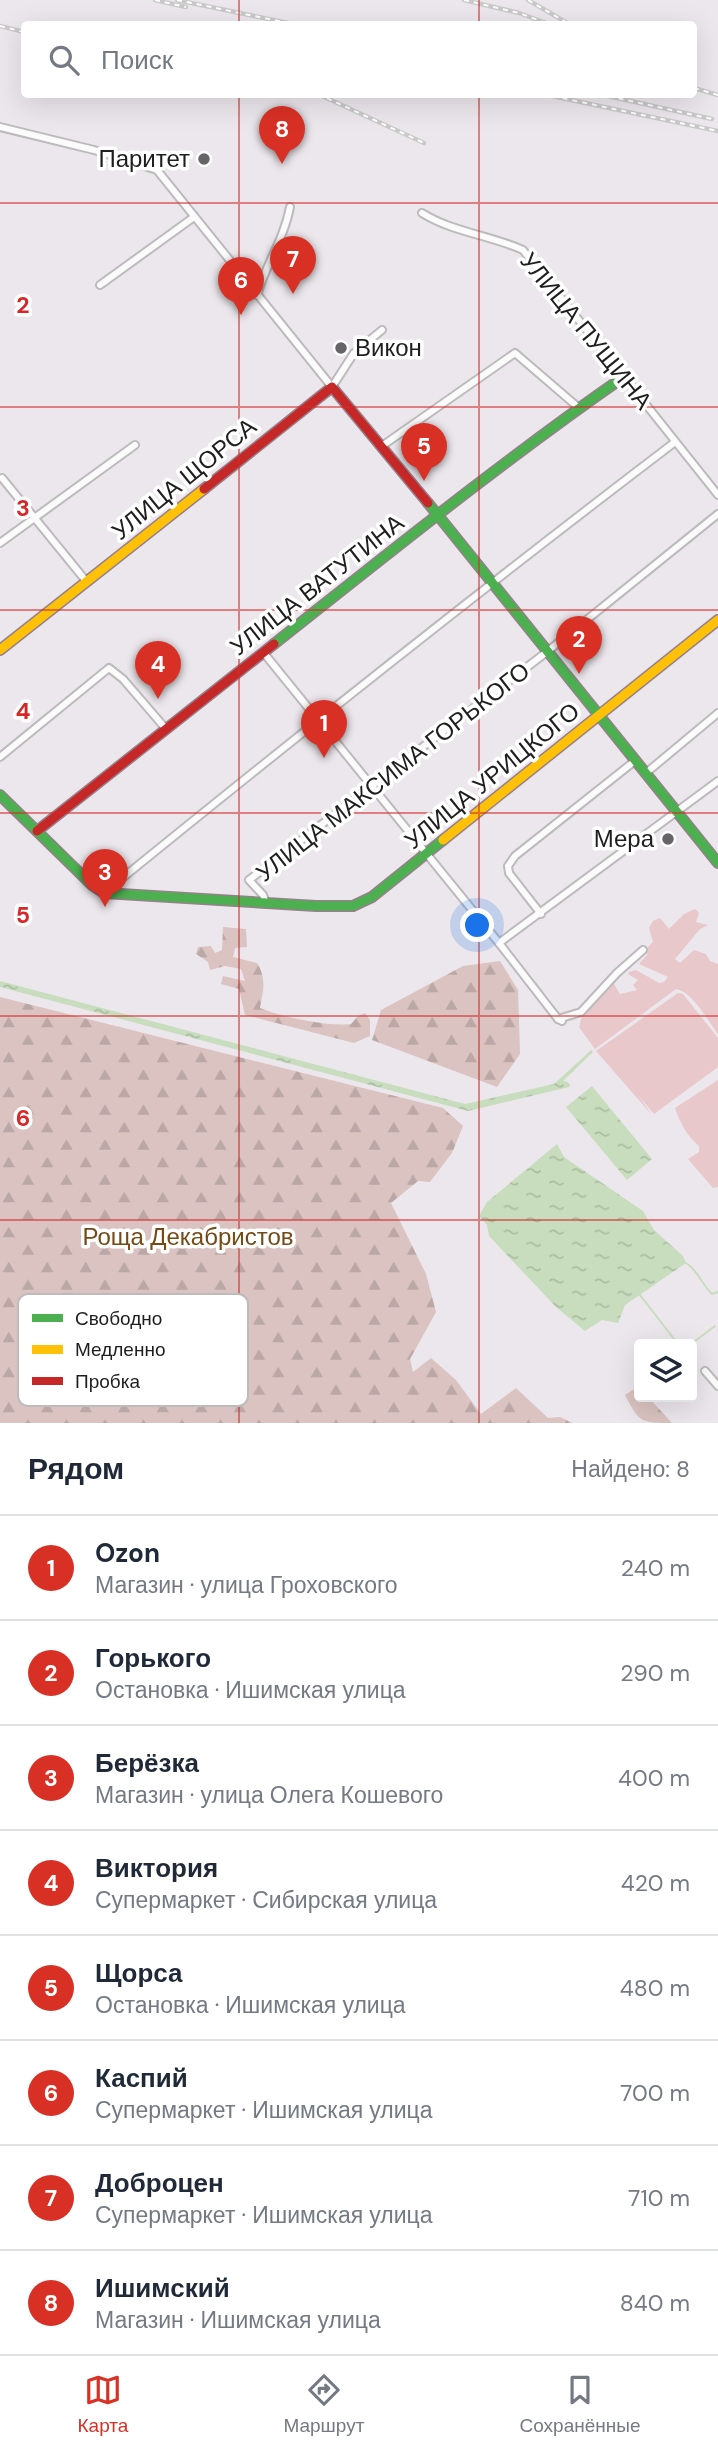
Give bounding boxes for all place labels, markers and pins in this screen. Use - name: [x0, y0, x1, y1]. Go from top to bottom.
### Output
- pin: 8: [259, 106, 305, 164]
- place label: Паритет: [98, 143, 190, 174]
- marker: Паритет: [196, 151, 212, 167]
- pin: 7: [270, 236, 316, 294]
- pin: 6: [218, 257, 264, 315]
- place label: Викон: [355, 332, 422, 363]
- marker: Викон: [333, 340, 349, 356]
- pin: 5: [401, 423, 447, 481]
- pin: 2: [556, 616, 602, 674]
- pin: 4: [135, 641, 181, 699]
- pin: 1: [301, 700, 347, 758]
- place label: Мера: [594, 823, 655, 854]
- marker: Мера: [660, 831, 676, 847]
- pin: 3: [82, 849, 128, 907]

